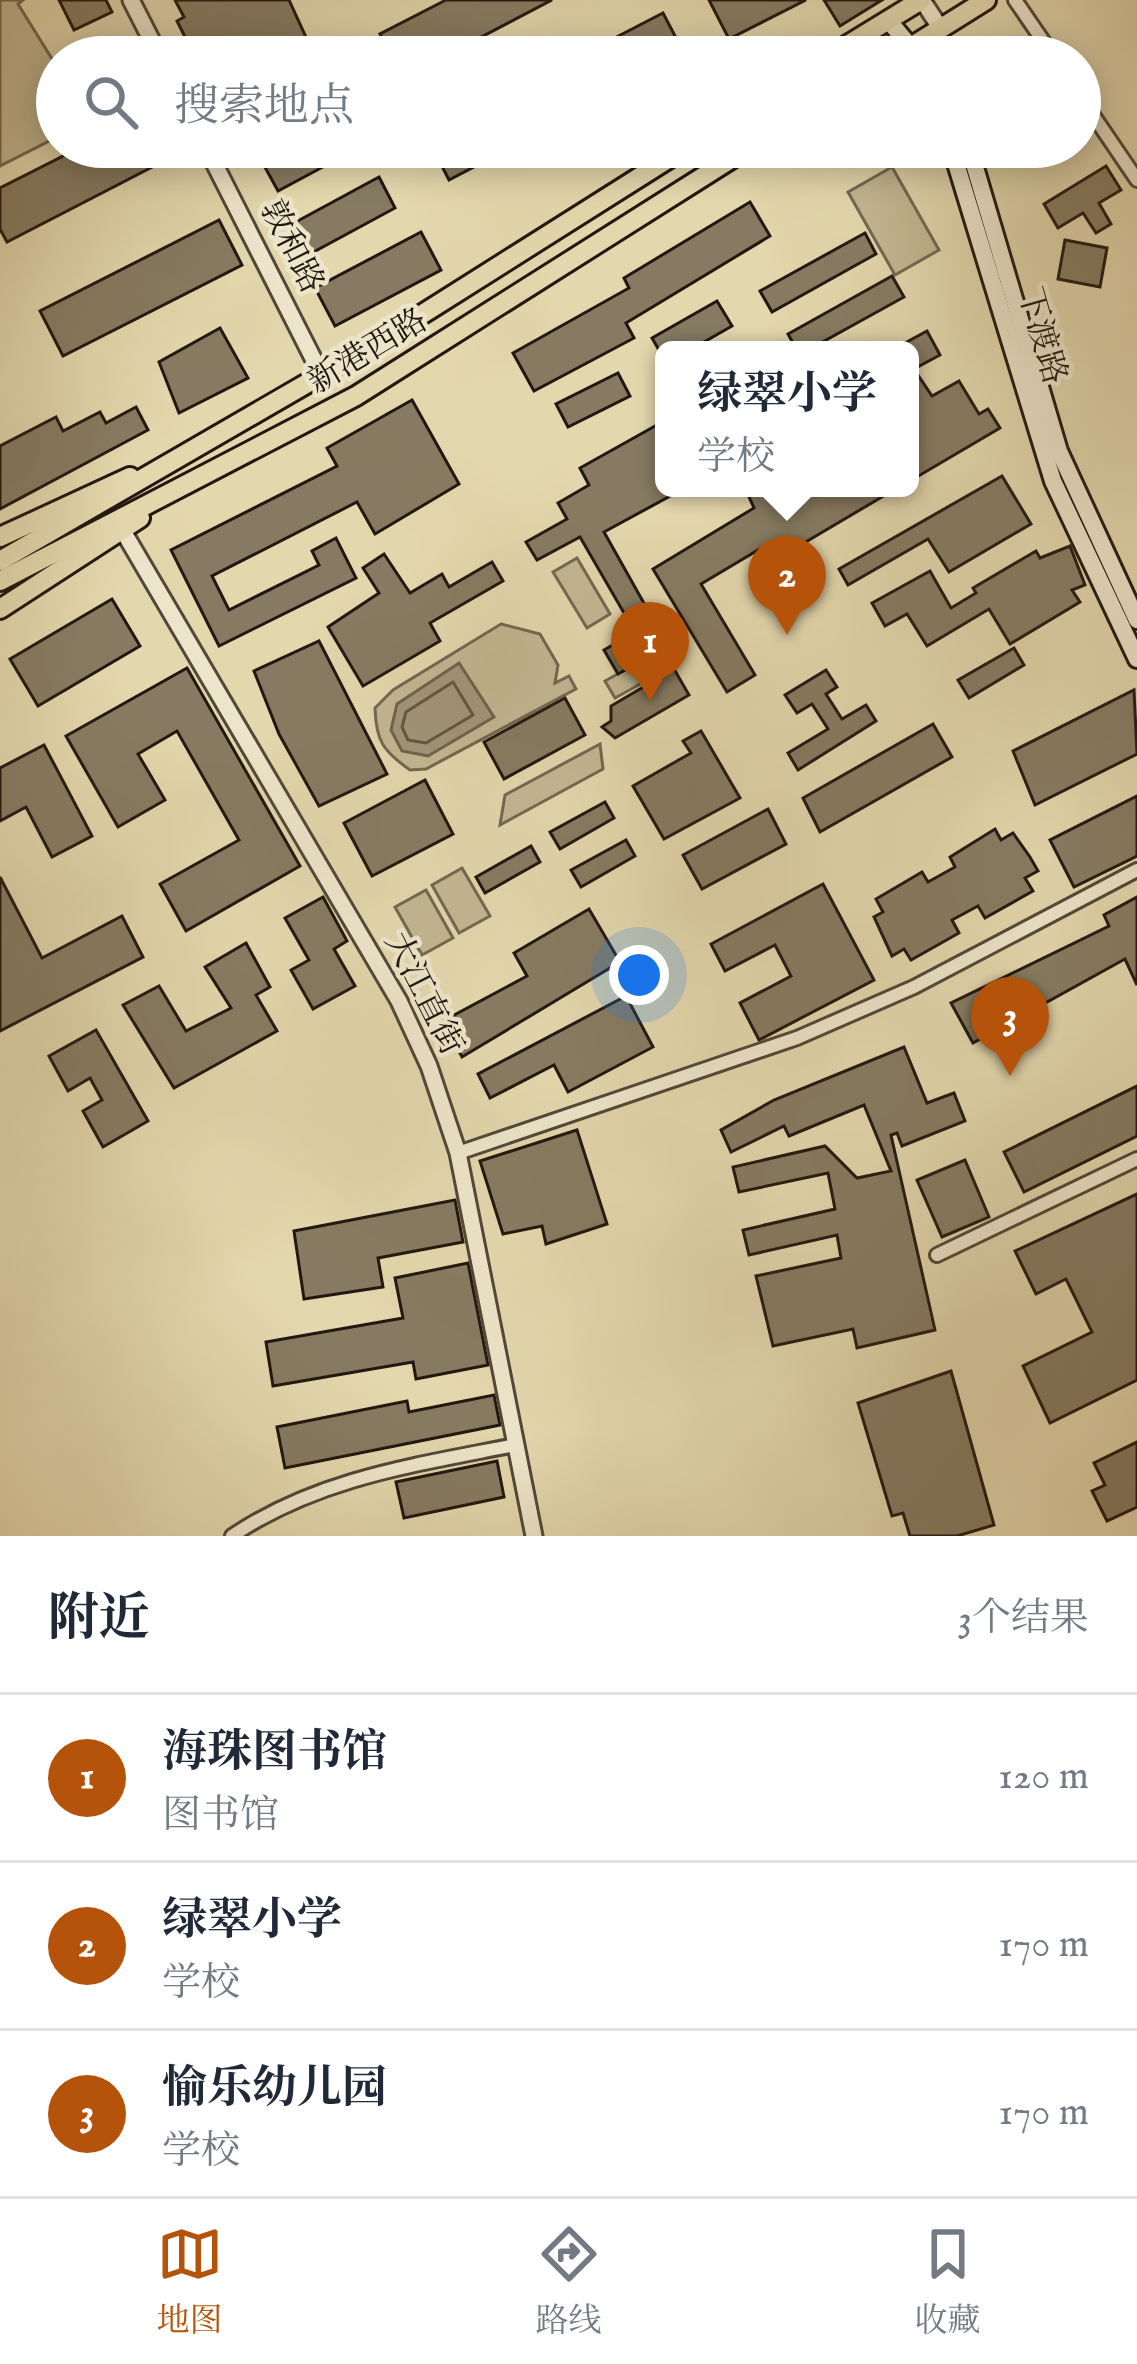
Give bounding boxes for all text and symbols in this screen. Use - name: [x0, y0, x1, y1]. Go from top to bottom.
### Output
- search box: [36, 36, 1101, 168]
- icon: search: [78, 69, 144, 135]
- text: 搜索地点: [174, 79, 354, 136]
- street label: 敦和路: [250, 193, 332, 301]
- street label: 下渡路: [1007, 283, 1075, 389]
- street label: 新港西路: [301, 300, 435, 404]
- popup: [655, 341, 919, 497]
- text: 绿翠小学: [697, 367, 877, 424]
- text: 学校: [697, 434, 775, 483]
- pin: 2: [748, 536, 826, 635]
- pin: 1: [611, 602, 689, 701]
- street label: 大江直街: [374, 926, 472, 1062]
- your location: [609, 945, 669, 1005]
- pin: 3: [971, 977, 1049, 1076]
- text: 附近: [48, 1588, 150, 1653]
- text: 3个结果: [957, 1595, 1089, 1644]
- text: 海珠图书馆: [162, 1725, 387, 1782]
- text: 1: [80, 1753, 94, 1802]
- text: 120 m: [998, 1753, 1089, 1802]
- text: 图书馆: [162, 1792, 279, 1841]
- text: 绿翠小学: [162, 1893, 342, 1950]
- text: 2: [78, 1921, 96, 1970]
- text: 170 m: [998, 1921, 1089, 1970]
- text: 学校: [162, 1960, 240, 2009]
- text: 愉乐幼儿园: [162, 2061, 387, 2118]
- text: 3: [80, 2089, 94, 2138]
- text: 170 m: [998, 2089, 1089, 2138]
- text: 学校: [162, 2128, 240, 2177]
- tab: 地图: [157, 2221, 223, 2343]
- tab: 路线: [536, 2221, 602, 2343]
- tab: 收藏: [915, 2221, 981, 2343]

